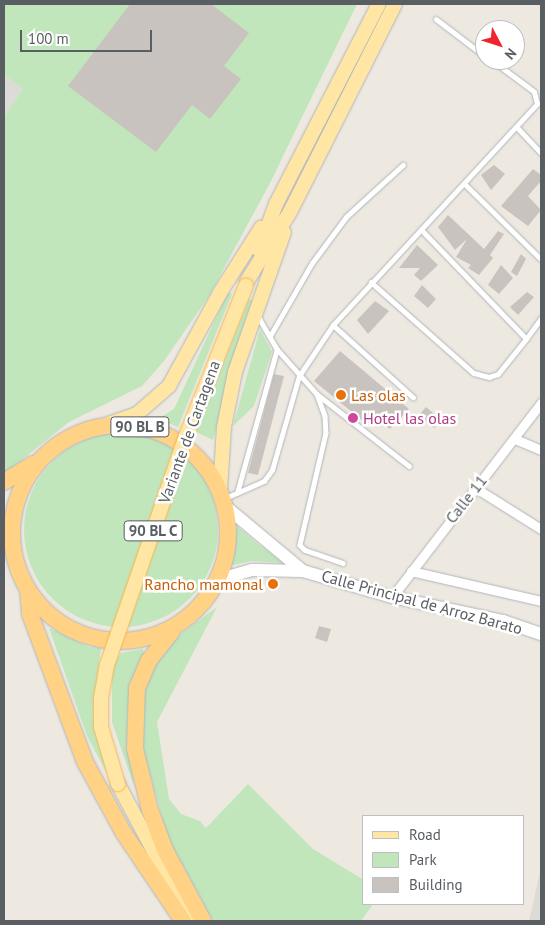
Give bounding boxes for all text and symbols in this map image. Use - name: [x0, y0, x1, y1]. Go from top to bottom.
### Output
- scale bar: [22, 20, 155, 52]
- north arrow: [475, 20, 525, 70]
- text: 100 m: [28, 29, 69, 48]
- text: N: [501, 45, 521, 63]
- street label: Variante de Cartagena: [154, 358, 224, 506]
- place label: Las olas: [351, 385, 406, 405]
- marker: Las olas: [335, 389, 347, 401]
- place label: Hotel las olas: [363, 408, 456, 428]
- marker: Hotel las olas: [347, 412, 359, 424]
- road number: 90 BL B: [109, 414, 171, 440]
- street label: Calle 11: [441, 471, 491, 527]
- road number: 90 BL C: [123, 518, 183, 544]
- street label: Calle Principal de Arroz Barato: [319, 566, 525, 638]
- place label: Rancho mamonal: [144, 574, 263, 594]
- marker: Rancho mamonal: [267, 578, 279, 590]
- legend: [362, 815, 525, 905]
- text: Road: [409, 825, 441, 844]
- text: Park: [409, 850, 437, 869]
- text: Building: [409, 875, 463, 894]

